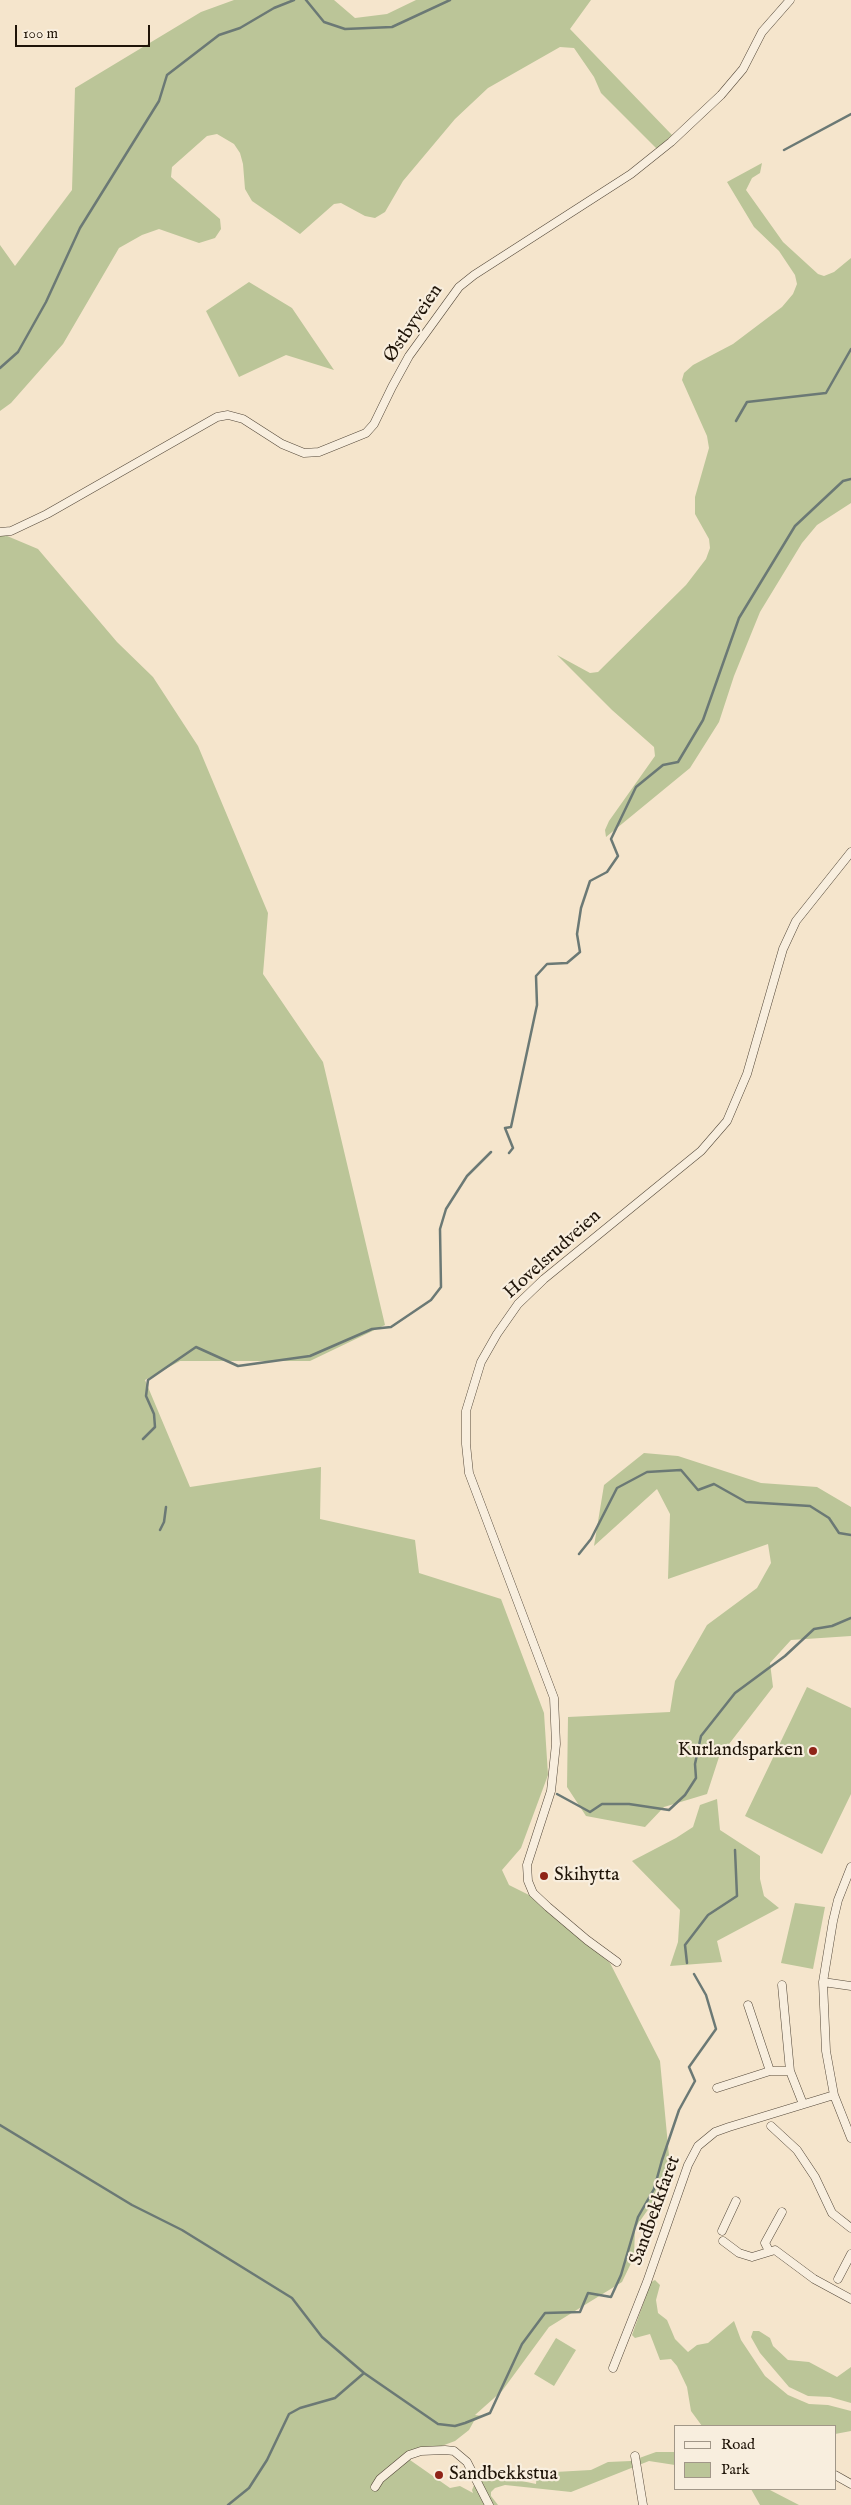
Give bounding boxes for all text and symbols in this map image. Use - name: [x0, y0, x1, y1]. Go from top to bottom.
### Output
- scale bar: [18, 15, 152, 47]
- text: 100 m: [23, 24, 58, 43]
- street label: Østbyveien: [380, 281, 448, 367]
- street label: Hovelsrudveien: [500, 1205, 606, 1305]
- place label: Kurlandsparken: [678, 1740, 803, 1762]
- marker: Kurlandsparken: [807, 1745, 819, 1757]
- place label: Skihytta: [554, 1865, 619, 1887]
- marker: Skihytta: [538, 1870, 550, 1882]
- street label: Sandbekkfaret: [626, 2153, 686, 2269]
- legend: [674, 2425, 836, 2490]
- text: Road: [721, 2435, 755, 2454]
- text: Park: [721, 2460, 750, 2479]
- place label: Sandbekkstua: [449, 2464, 558, 2486]
- marker: Sandbekkstua: [433, 2469, 445, 2481]

